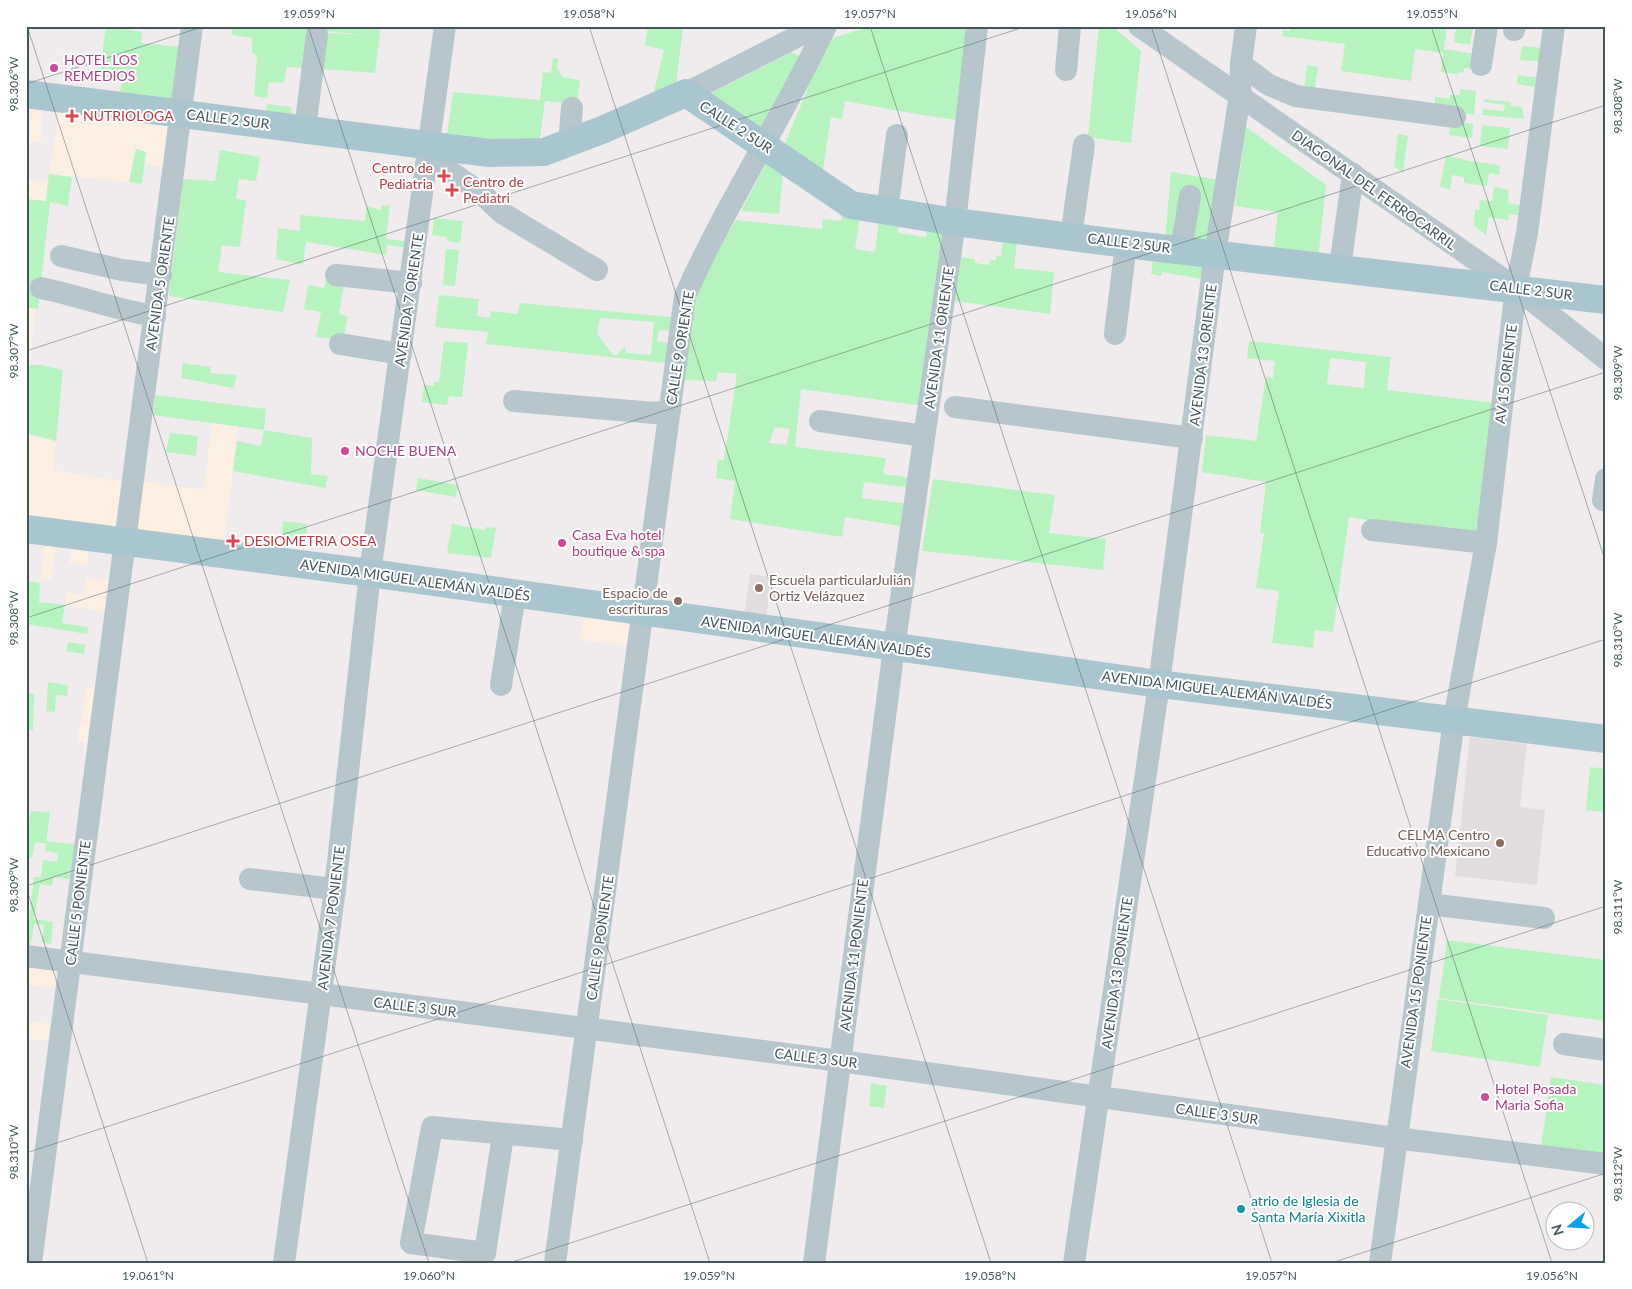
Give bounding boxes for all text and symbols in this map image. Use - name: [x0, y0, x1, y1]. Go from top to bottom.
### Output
- text: 19.059°N: [283, 6, 335, 21]
- text: 19.058°N: [563, 6, 615, 21]
- text: 19.057°N: [844, 6, 896, 21]
- text: 19.056°N: [1125, 6, 1177, 21]
- text: 19.055°N: [1406, 6, 1458, 21]
- place label: HOTEL LOS REMEDIOS: [64, 51, 138, 84]
- text: 98.306°W: [6, 56, 21, 112]
- marker: HOTEL LOS REMEDIOS: [48, 62, 60, 74]
- text: 98.308°W: [1610, 78, 1625, 134]
- street label: CALLE 2 SUR: [697, 97, 776, 157]
- street label: CALLE 2 SUR: [186, 105, 271, 132]
- place label: NUTRIOLOGA: [83, 107, 174, 124]
- marker: NUTRIOLOGA: [65, 109, 79, 123]
- street label: DIAGONAL DEL FERROCARRIL: [1289, 126, 1460, 253]
- place label: Centro de Pediatria: [372, 159, 433, 192]
- marker: Centro de Pediatria: [437, 169, 451, 183]
- place label: Centro de Pediatri: [463, 173, 524, 206]
- marker: Centro de Pediatri: [445, 183, 459, 197]
- street label: AVENIDA 5 ORIENTE: [142, 216, 177, 352]
- street label: CALLE 2 SUR: [1087, 229, 1172, 256]
- street label: AVENIDA 7 ORIENTE: [391, 232, 426, 368]
- street label: AVENIDA 11 ORIENTE: [920, 266, 957, 410]
- street label: CALLE 2 SUR: [1489, 276, 1574, 303]
- street label: AVENIDA 13 ORIENTE: [1185, 283, 1220, 427]
- street label: CALLE 9 ORIENTE: [662, 289, 697, 406]
- text: 98.307°W: [6, 323, 21, 379]
- street label: AV 15 ORIENTE: [1491, 323, 1520, 425]
- text: 98.309°W: [1610, 345, 1625, 401]
- place label: NOCHE BUENA: [355, 442, 457, 459]
- marker: NOCHE BUENA: [339, 445, 351, 457]
- place label: Casa Eva hotel boutique & spa: [572, 526, 665, 559]
- place label: DESIOMETRIA OSEA: [244, 532, 377, 549]
- marker: DESIOMETRIA OSEA: [226, 534, 240, 548]
- marker: Casa Eva hotel boutique & spa: [556, 537, 568, 549]
- street label: AVENIDA MIGUEL ALEMÁN VALDÉS: [299, 555, 531, 604]
- place label: Escuela particularJulián Ortiz Velázquez: [769, 571, 911, 604]
- marker: Escuela particularJulián Ortiz Velázquez: [753, 582, 765, 594]
- place label: Espacio de escrituras: [602, 584, 668, 617]
- text: 98.308°W: [6, 590, 21, 646]
- marker: Espacio de escrituras: [672, 595, 684, 607]
- street label: AVENIDA MIGUEL ALEMÁN VALDÉS: [700, 612, 932, 661]
- text: 98.310°W: [1610, 612, 1625, 668]
- street label: AVENIDA MIGUEL ALEMÁN VALDÉS: [1101, 667, 1333, 712]
- place label: CELMA Centro Educativo Mexicano: [1366, 826, 1490, 859]
- marker: CELMA Centro Educativo Mexicano: [1494, 837, 1506, 849]
- street label: CALLE 5 PONIENTE: [61, 839, 94, 966]
- street label: AVENIDA 7 PONIENTE: [313, 845, 348, 991]
- text: 98.309°W: [6, 857, 21, 913]
- street label: CALLE 9 PONIENTE: [582, 874, 617, 1001]
- street label: AVENIDA 11 PONIENTE: [836, 878, 871, 1032]
- text: 98.311°W: [1610, 879, 1625, 935]
- street label: AVENIDA 13 PONIENTE: [1097, 896, 1136, 1050]
- street label: AVENIDA 15 PONIENTE: [1396, 915, 1435, 1069]
- street label: CALLE 3 SUR: [373, 993, 458, 1020]
- street label: CALLE 3 SUR: [774, 1044, 859, 1071]
- place label: Hotel Posada Maria Sofia: [1495, 1080, 1576, 1113]
- marker: Hotel Posada Maria Sofia: [1479, 1091, 1491, 1103]
- street label: CALLE 3 SUR: [1175, 1099, 1260, 1128]
- text: 98.310°W: [6, 1124, 21, 1180]
- text: 98.312°W: [1610, 1146, 1625, 1202]
- place label: atrio de Iglesia de Santa María Xixitla: [1251, 1192, 1366, 1225]
- north arrow: [1544, 1202, 1594, 1252]
- marker: atrio de Iglesia de Santa María Xixitla: [1235, 1203, 1247, 1215]
- text: N: [1547, 1222, 1567, 1238]
- text: 19.061°N: [122, 1268, 174, 1283]
- text: 19.060°N: [403, 1268, 455, 1283]
- text: 19.059°N: [683, 1268, 735, 1283]
- text: 19.058°N: [964, 1268, 1016, 1283]
- text: 19.057°N: [1245, 1268, 1297, 1283]
- text: 19.056°N: [1526, 1268, 1578, 1283]

